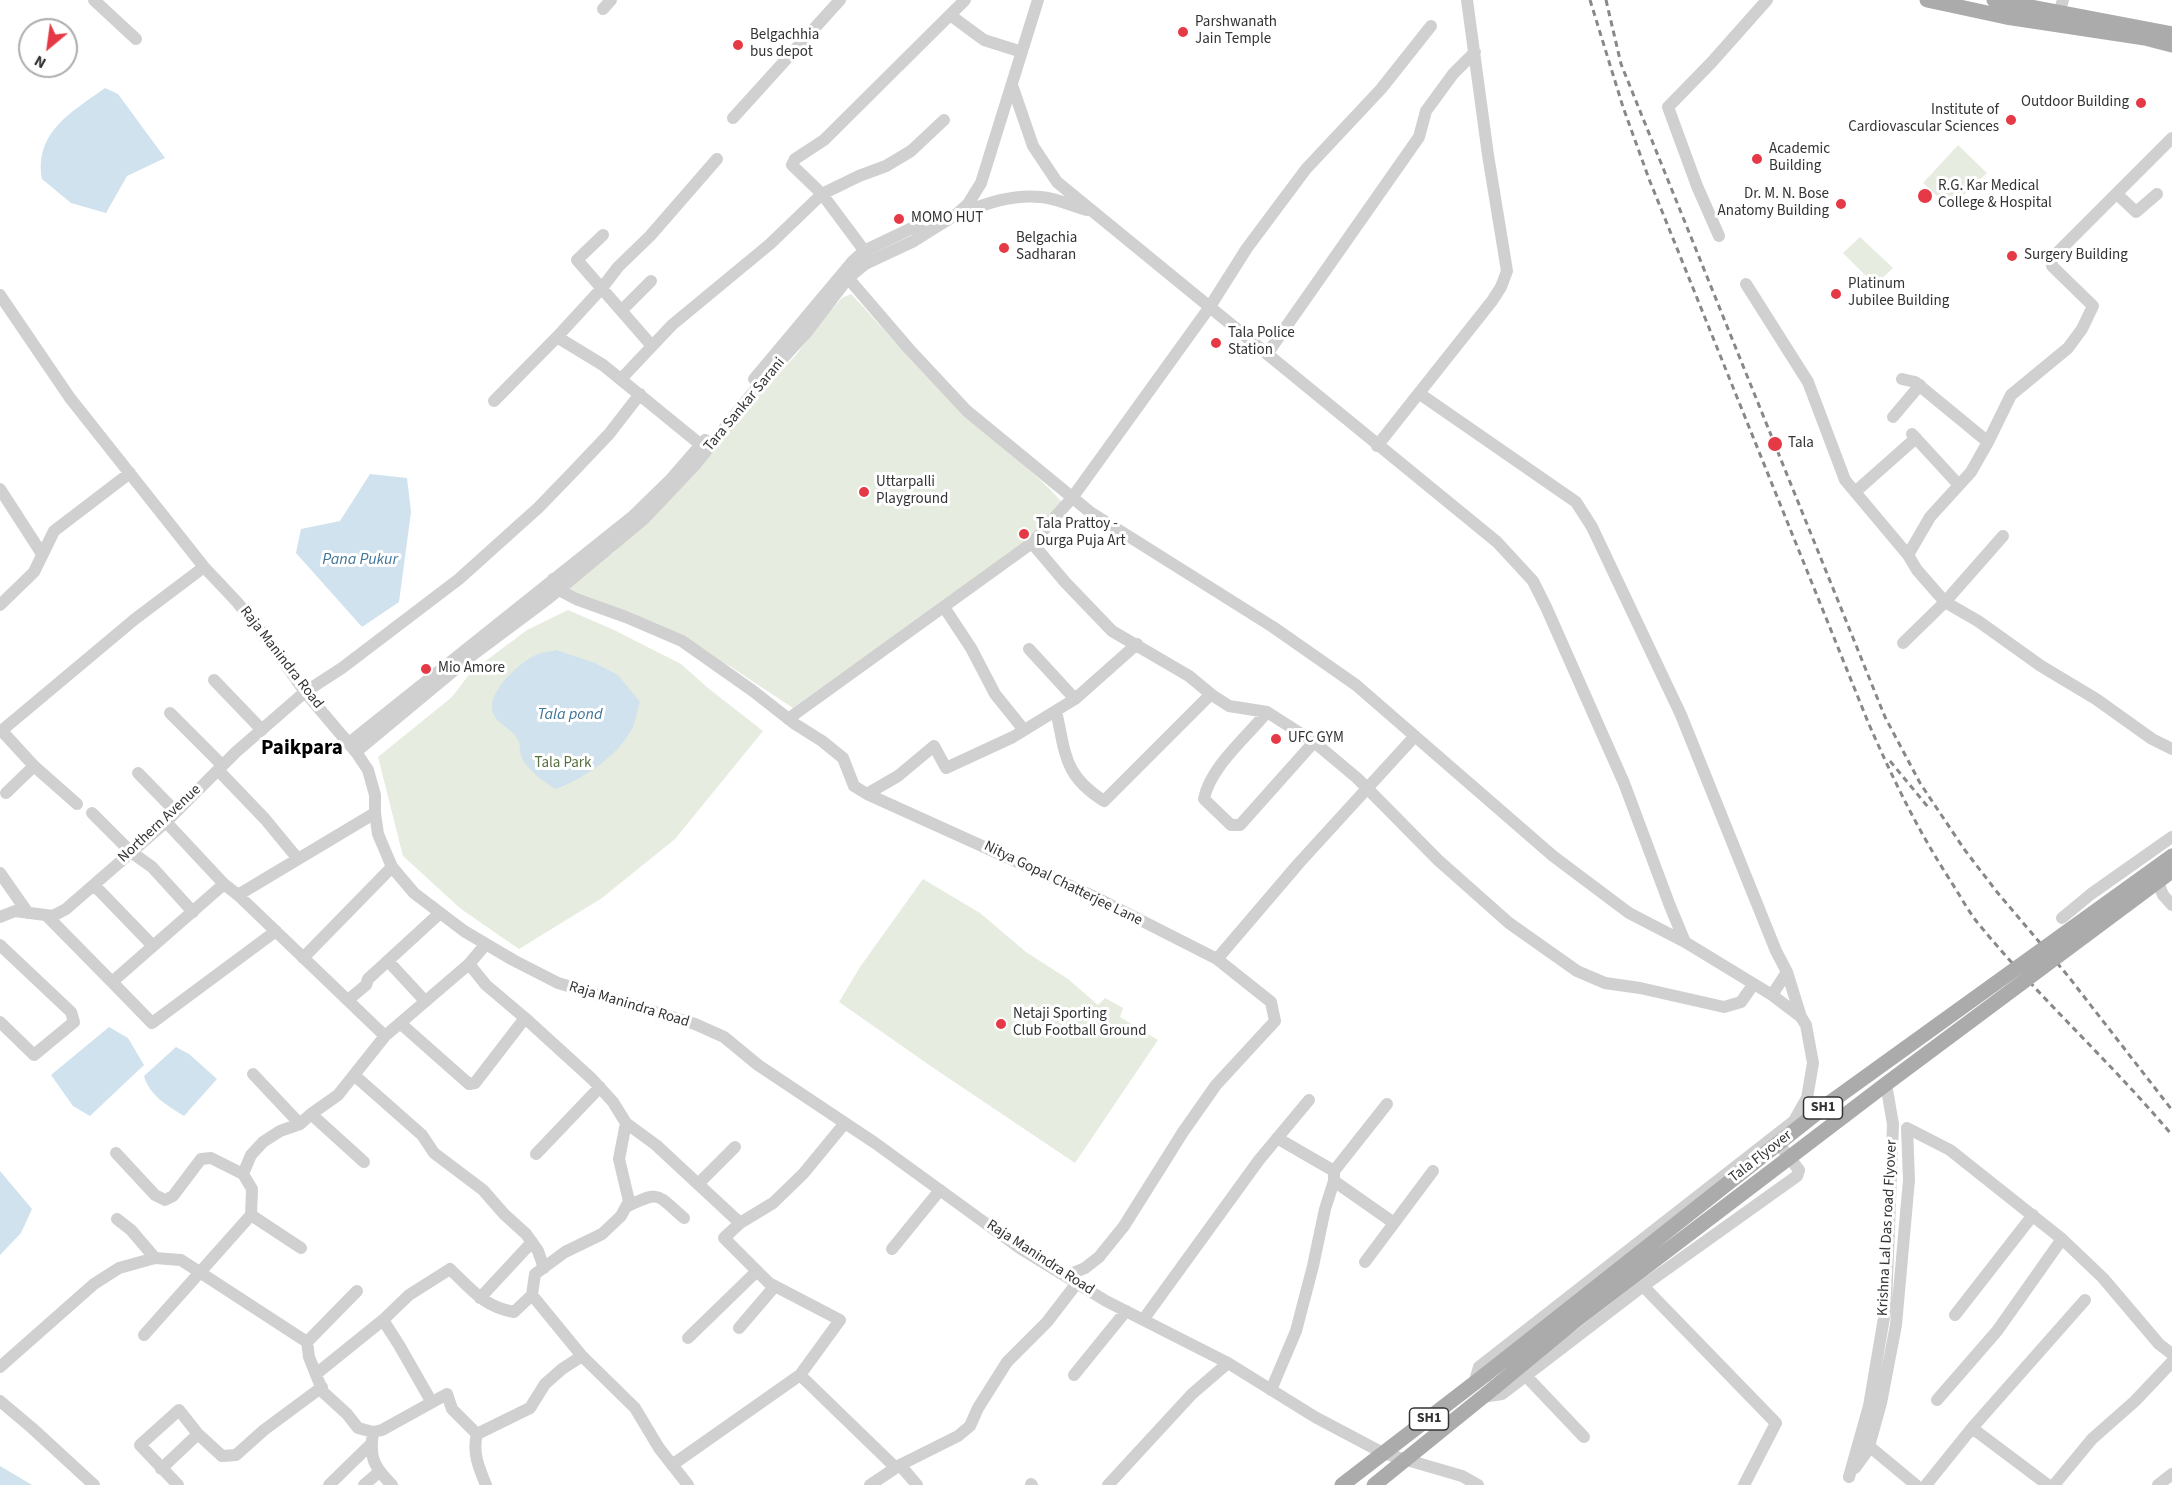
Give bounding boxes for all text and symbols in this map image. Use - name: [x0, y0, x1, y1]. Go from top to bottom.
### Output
- place label: Parshwanath Jain Temple: [1195, 14, 1277, 49]
- north arrow: [18, 18, 78, 78]
- marker: Parshwanath Jain Temple: [1176, 25, 1190, 39]
- place label: Belgachhia bus depot: [750, 27, 819, 62]
- marker: Belgachhia bus depot: [731, 38, 745, 52]
- text: N: [30, 50, 50, 74]
- place label: Outdoor Building: [2021, 94, 2129, 112]
- marker: Outdoor Building: [2134, 96, 2148, 110]
- place label: Institute of Cardiovascular Sciences: [1848, 102, 1999, 137]
- marker: Institute of Cardiovascular Sciences: [2004, 113, 2018, 127]
- place label: Academic Building: [1769, 141, 1830, 176]
- marker: Academic Building: [1750, 152, 1764, 166]
- place label: R.G. Kar Medical College & Hospital: [1938, 178, 2052, 213]
- place label: Dr. M. N. Bose Anatomy Building: [1718, 186, 1829, 221]
- marker: R.G. Kar Medical College & Hospital: [1916, 187, 1934, 205]
- marker: Dr. M. N. Bose Anatomy Building: [1834, 197, 1848, 211]
- place label: MOMO HUT: [911, 210, 983, 228]
- marker: MOMO HUT: [892, 212, 906, 226]
- place label: Belgachia Sadharan: [1016, 230, 1077, 265]
- marker: Belgachia Sadharan: [997, 241, 1011, 255]
- place label: Surgery Building: [2024, 247, 2128, 265]
- marker: Surgery Building: [2005, 249, 2019, 263]
- place label: Platinum Jubilee Building: [1848, 276, 1949, 311]
- marker: Platinum Jubilee Building: [1829, 287, 1843, 301]
- place label: Tala Police Station: [1228, 325, 1295, 360]
- marker: Tala Police Station: [1209, 336, 1223, 350]
- street label: Tara Sankar Sarani: [701, 355, 789, 455]
- marker: Tala: [1766, 435, 1784, 453]
- place label: Tala: [1788, 435, 1814, 453]
- place label: Uttarpalli Playground: [876, 474, 948, 509]
- marker: Uttarpalli Playground: [857, 485, 871, 499]
- place label: Tala Prattoy - Durga Puja Art: [1036, 516, 1126, 551]
- marker: Tala Prattoy - Durga Puja Art: [1017, 527, 1031, 541]
- water label: Pana Pukur: [322, 550, 398, 570]
- street label: Raja Manindra Road: [235, 603, 327, 713]
- place label: Mio Amore: [438, 660, 505, 678]
- marker: Mio Amore: [419, 662, 433, 676]
- water label: Tala pond: [537, 705, 603, 725]
- place label: UFC GYM: [1288, 730, 1344, 748]
- marker: UFC GYM: [1269, 732, 1283, 746]
- district label: Paikpara: [261, 736, 343, 762]
- park label: Tala Park: [535, 755, 591, 773]
- street label: Northern Avenue: [115, 781, 205, 867]
- street label: Nitya Gopal Chatterjee Lane: [981, 838, 1145, 930]
- street label: Raja Manindra Road: [567, 978, 691, 1032]
- place label: Netaji Sporting Club Football Ground: [1013, 1006, 1147, 1041]
- marker: Netaji Sporting Club Football Ground: [994, 1017, 1008, 1031]
- road number: SH1: [1804, 1097, 1842, 1119]
- street label: Tala Flyover: [1726, 1127, 1796, 1187]
- street label: Krishna Lal Das road Flyover: [1874, 1140, 1902, 1316]
- street label: Raja Manindra Road: [983, 1216, 1097, 1300]
- road number: SH1: [1410, 1408, 1448, 1430]

